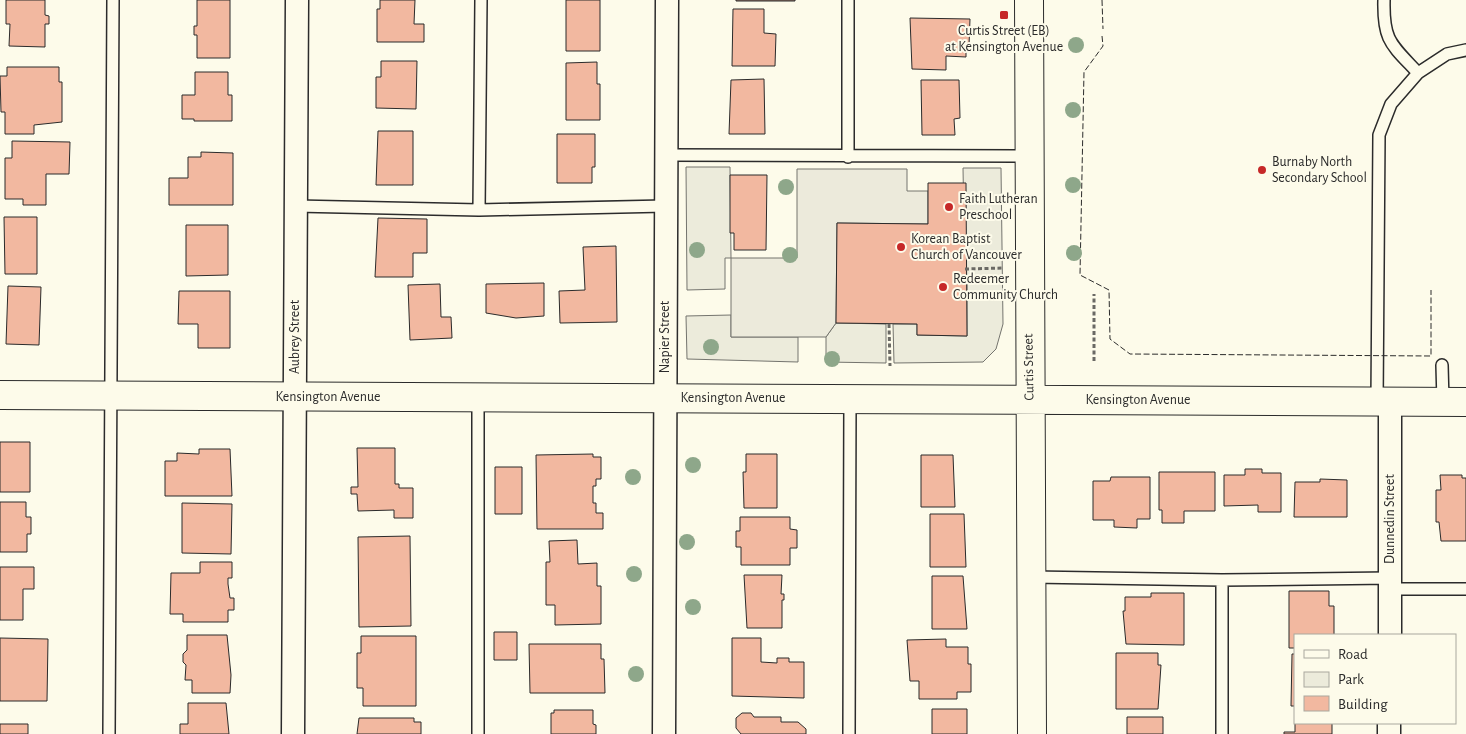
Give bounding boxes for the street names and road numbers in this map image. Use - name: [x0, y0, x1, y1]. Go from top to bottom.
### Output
- street label: Aubrey Street: [288, 299, 302, 374]
- street label: Napier Street: [658, 300, 672, 373]
- street label: Curtis Street: [1021, 333, 1037, 401]
- street label: Kensington Avenue: [276, 390, 380, 404]
- street label: Kensington Avenue: [681, 391, 785, 405]
- street label: Kensington Avenue: [1086, 393, 1190, 407]
- street label: Dunnedin Street: [1383, 473, 1397, 564]

